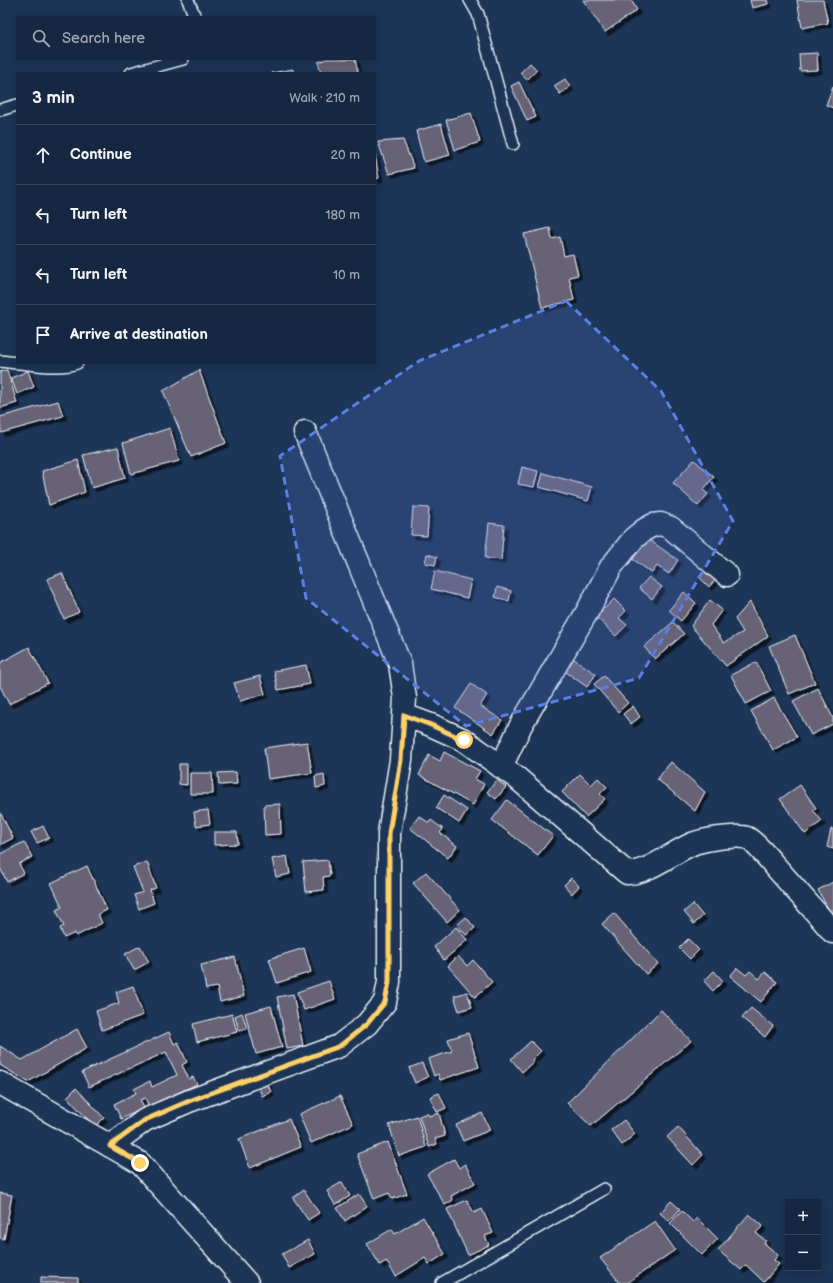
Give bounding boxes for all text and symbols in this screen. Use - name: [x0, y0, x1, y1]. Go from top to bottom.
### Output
- search box: [16, 16, 376, 60]
- icon: search: [30, 27, 52, 49]
- text: Search here: [62, 29, 145, 48]
- text: 3 min: [32, 88, 75, 108]
- text: Walk · 210 m: [289, 90, 360, 106]
- icon: ahead: [32, 144, 54, 166]
- text: Continue: [70, 145, 132, 164]
- text: 20 m: [330, 147, 360, 163]
- icon: left: [32, 204, 54, 226]
- text: Turn left: [70, 205, 127, 224]
- text: 180 m: [325, 207, 360, 223]
- icon: left: [32, 264, 54, 286]
- text: Turn left: [70, 265, 127, 284]
- text: 10 m: [333, 267, 360, 283]
- icon: arrive: [32, 324, 54, 346]
- text: Arrive at destination: [70, 325, 208, 344]
- route start: [455, 731, 473, 749]
- route end: [131, 1154, 149, 1172]
- map controls: [785, 1199, 821, 1271]
- button: +: [785, 1199, 821, 1235]
- button: −: [785, 1235, 821, 1271]

